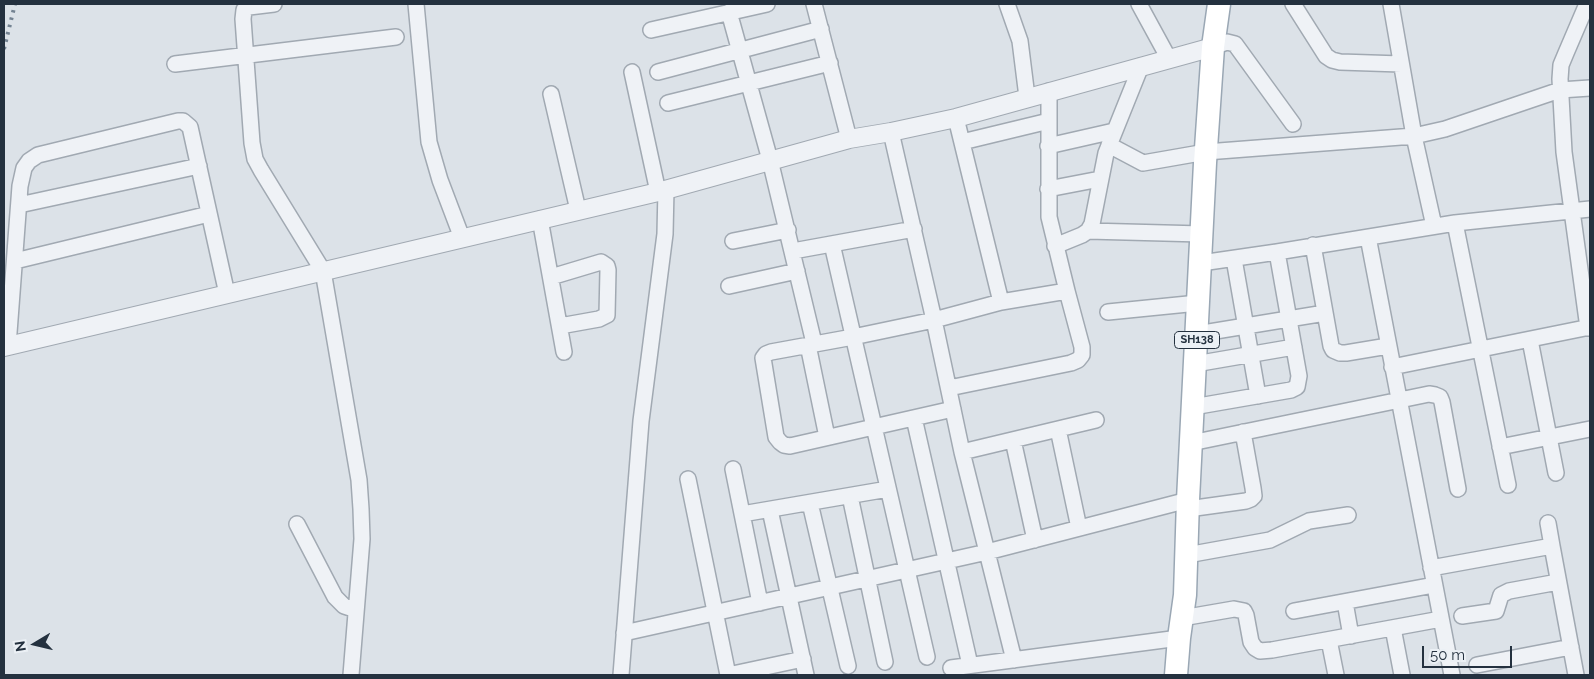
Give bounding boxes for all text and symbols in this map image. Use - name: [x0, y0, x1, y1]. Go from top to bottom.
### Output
- road number: SH138: [1174, 332, 1220, 348]
- north arrow: [10, 619, 60, 669]
- scale bar: [1424, 636, 1514, 668]
- text: N: [11, 640, 29, 653]
- text: 50 m: [1430, 646, 1465, 664]

